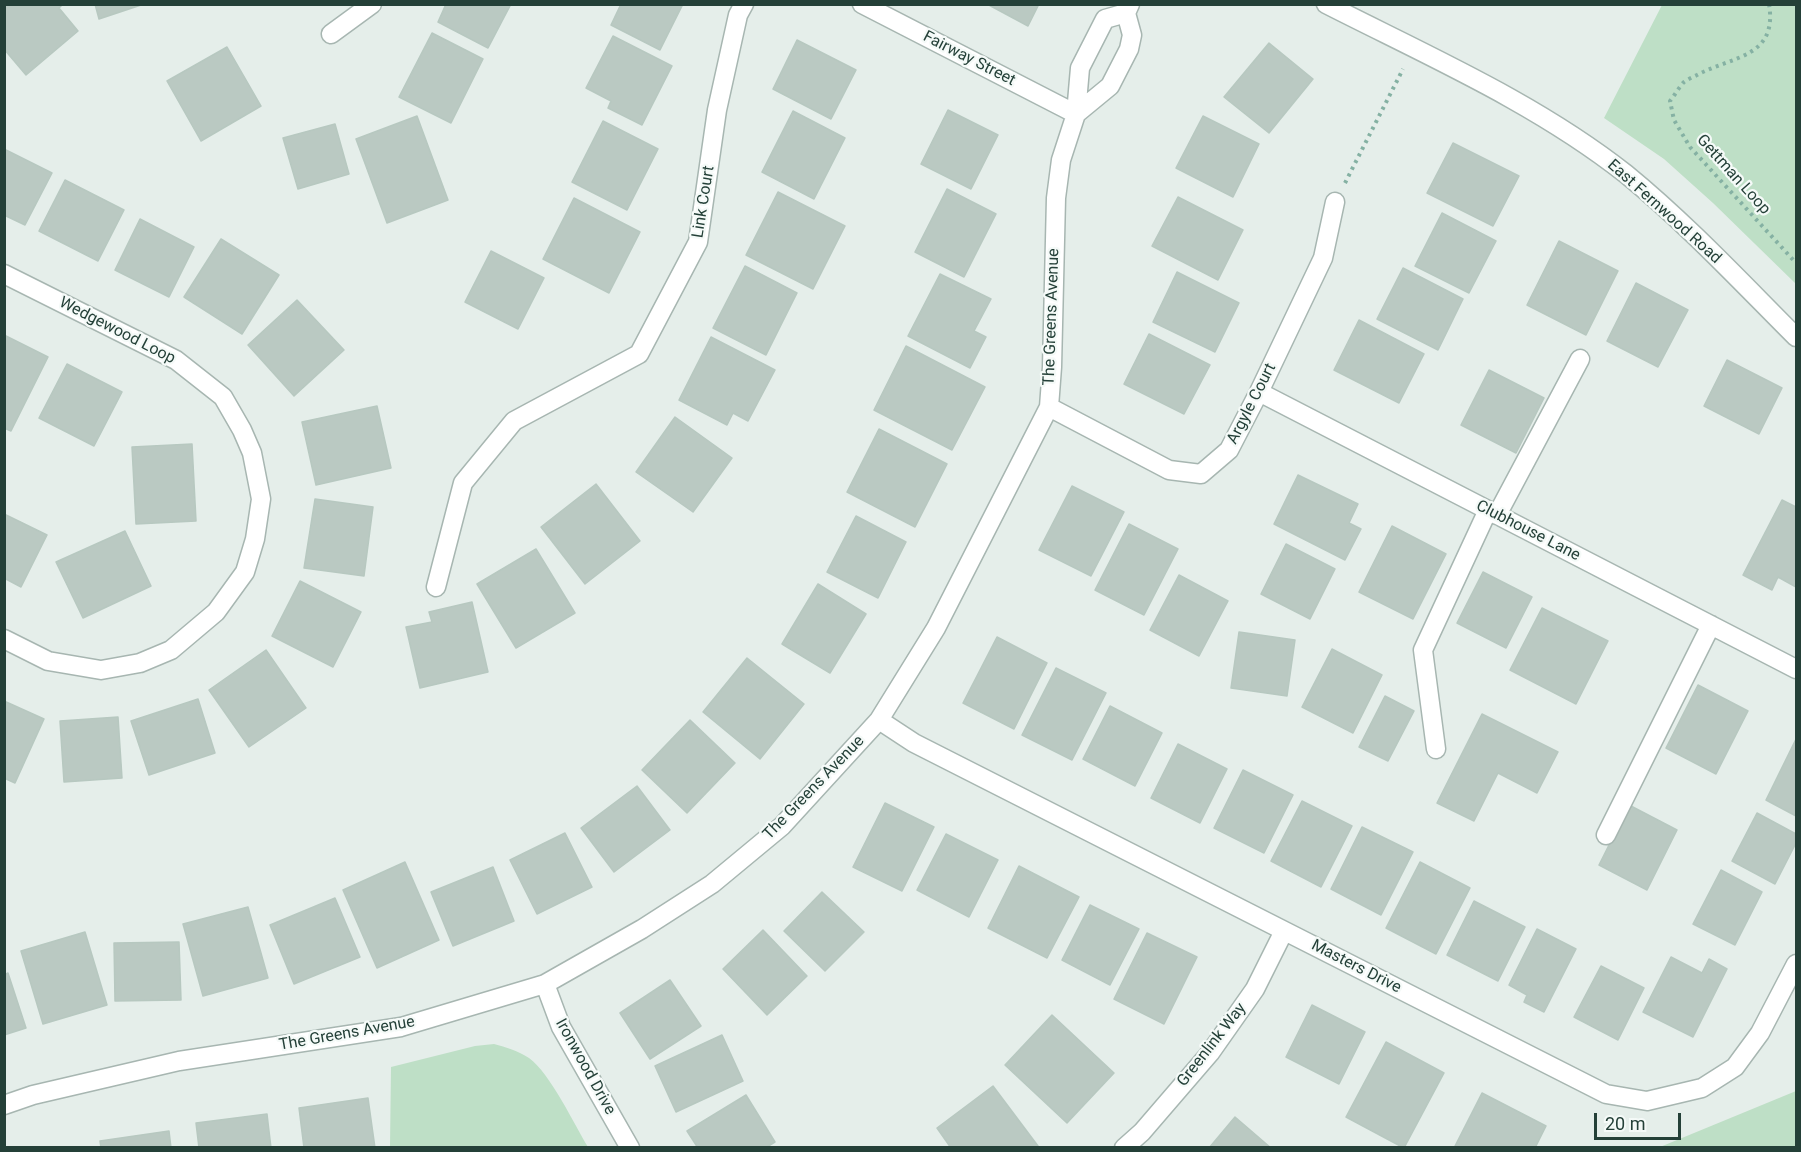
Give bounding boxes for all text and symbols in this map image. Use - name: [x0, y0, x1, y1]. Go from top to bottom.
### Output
- street label: Fairway Street: [920, 28, 1018, 90]
- street label: Gettman Loop: [1692, 131, 1774, 219]
- street label: East Fernwood Road: [1603, 156, 1725, 268]
- street label: Link Court: [689, 165, 719, 239]
- street label: The Greens Avenue: [1040, 248, 1064, 386]
- street label: Wedgewood Loop: [56, 293, 178, 369]
- street label: Argyle Court: [1223, 360, 1281, 448]
- street label: Clubhouse Lane: [1473, 497, 1583, 565]
- street label: The Greens Avenue: [759, 732, 869, 844]
- street label: Masters Drive: [1308, 936, 1404, 998]
- street label: Greenlink Way: [1173, 999, 1251, 1091]
- street label: The Greens Avenue: [278, 1013, 416, 1055]
- street label: Ironwood Drive: [551, 1016, 619, 1118]
- scale bar: [1597, 1101, 1684, 1139]
- text: 20 m: [1605, 1113, 1645, 1134]

